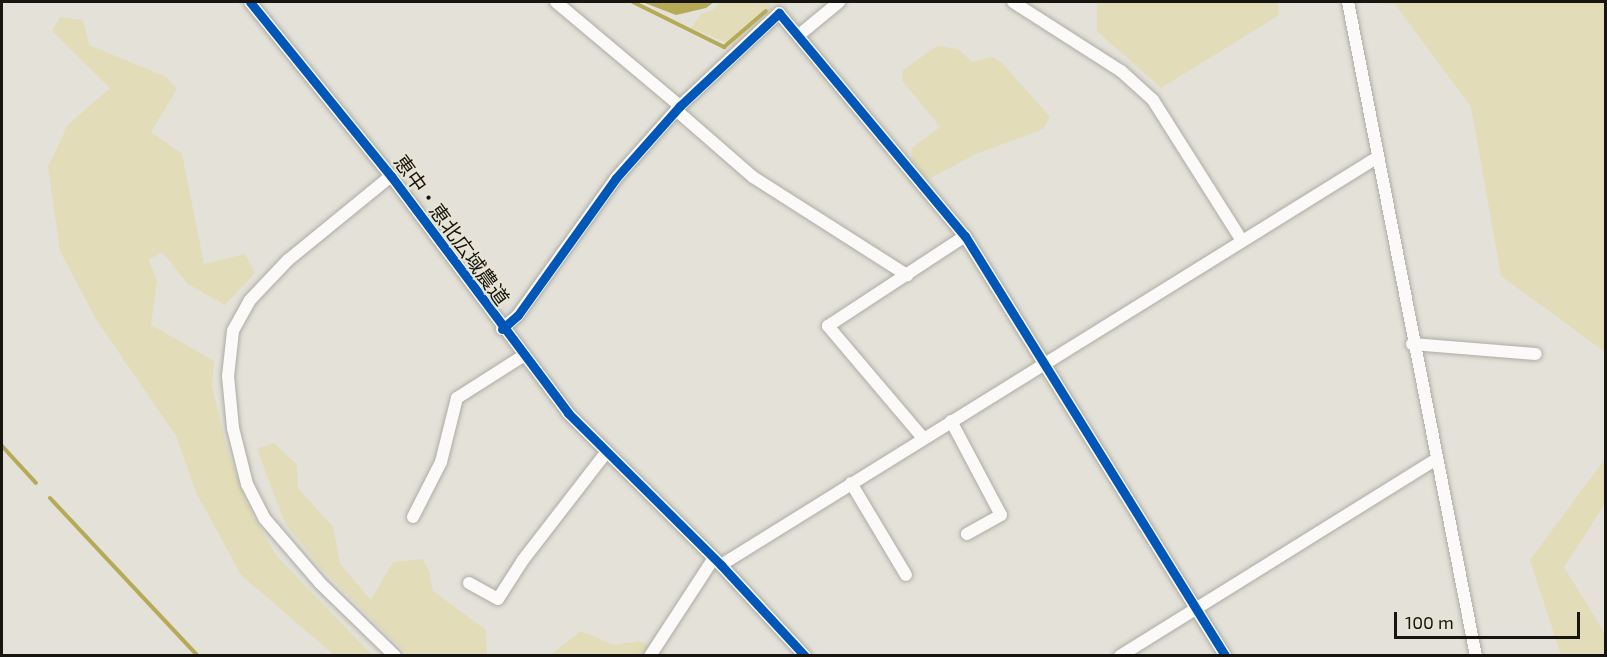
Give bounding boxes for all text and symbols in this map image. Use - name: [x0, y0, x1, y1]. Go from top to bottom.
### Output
- street label: 恵中・恵北広域農道: [389, 150, 515, 310]
- scale bar: [1397, 600, 1583, 638]
- text: 100 m: [1405, 611, 1454, 633]

